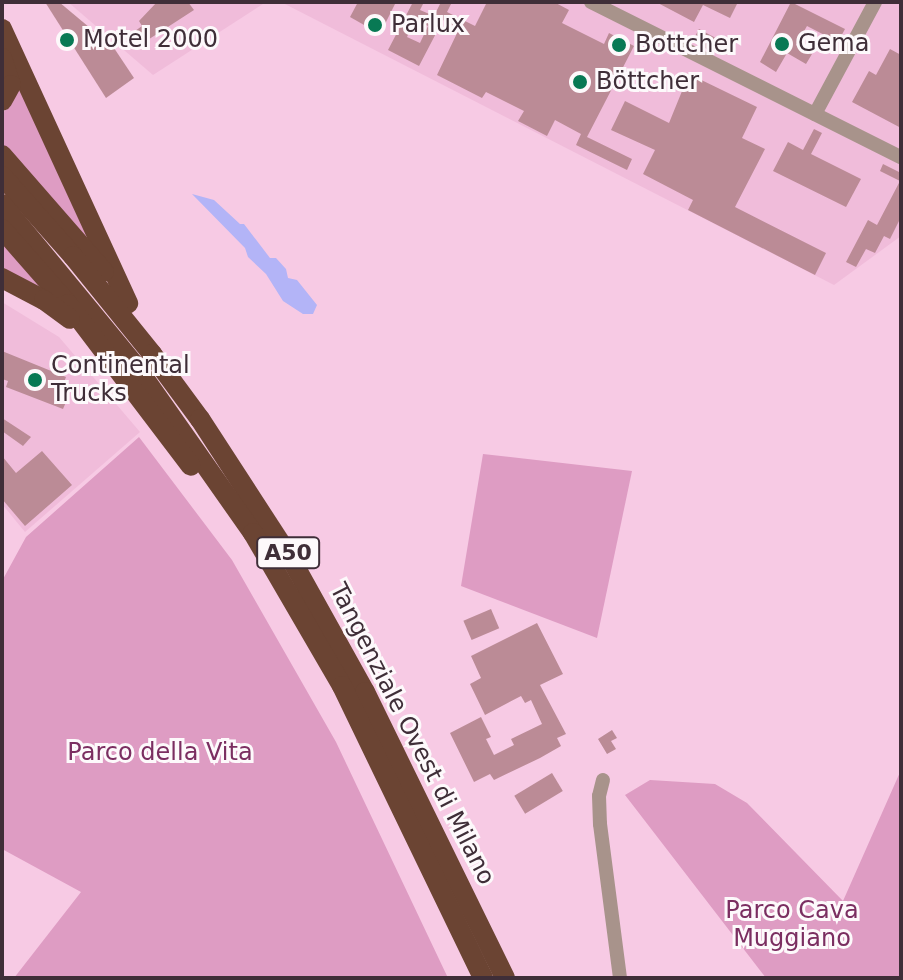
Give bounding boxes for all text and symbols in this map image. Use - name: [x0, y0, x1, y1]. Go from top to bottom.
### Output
- place label: Parlux: [391, 11, 465, 39]
- marker: Parlux: [366, 16, 384, 34]
- place label: Motel 2000: [83, 26, 218, 54]
- place label: Gema: [798, 30, 869, 58]
- marker: Motel 2000: [58, 31, 76, 49]
- place label: Bottcher: [635, 31, 738, 59]
- marker: Gema: [773, 35, 791, 53]
- marker: Bottcher: [610, 36, 628, 54]
- place label: Böttcher: [596, 68, 699, 96]
- marker: Böttcher: [571, 73, 589, 91]
- place label: Continental Trucks: [51, 352, 190, 408]
- marker: Continental Trucks: [26, 371, 44, 389]
- road number: A50: [256, 535, 320, 571]
- street label: Tangenziale Ovest di Milano: [323, 578, 501, 890]
- park label: Parco della Vita: [67, 739, 253, 767]
- park label: Parco Cava Muggiano: [725, 897, 859, 953]

